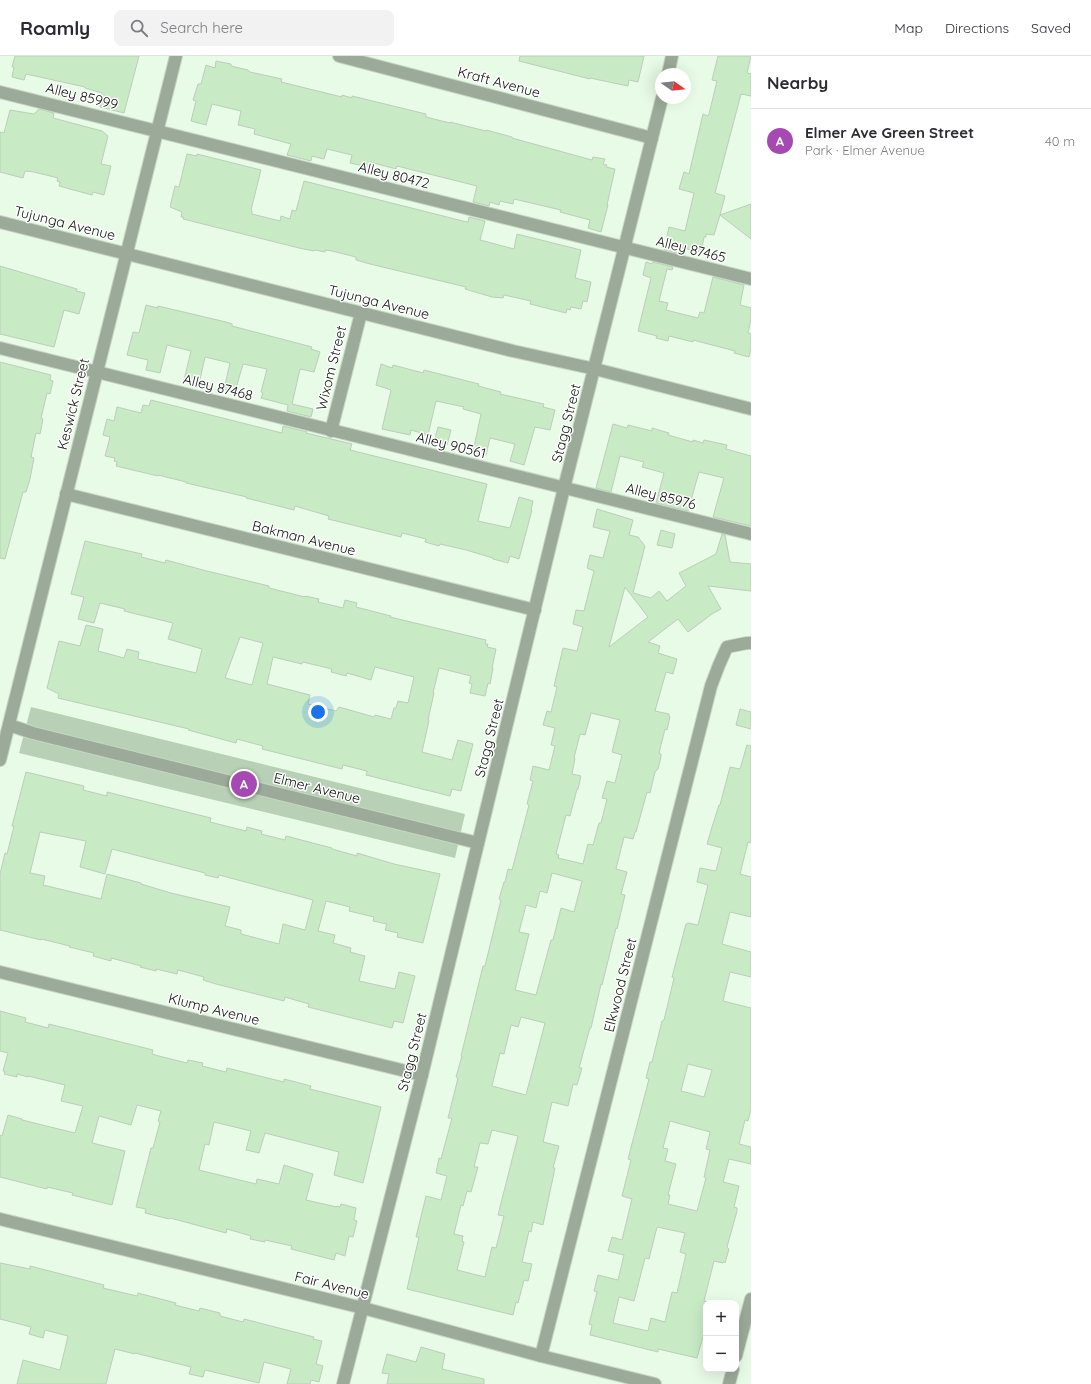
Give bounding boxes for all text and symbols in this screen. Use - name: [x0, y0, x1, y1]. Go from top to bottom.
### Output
- search box: [114, 10, 394, 46]
- text: Roamly: [20, 16, 90, 40]
- icon: search: [128, 17, 150, 39]
- text: Search here: [160, 18, 243, 37]
- text: Map: [894, 19, 923, 37]
- text: Directions: [945, 19, 1009, 37]
- text: Saved: [1031, 19, 1071, 37]
- street label: Kraft Avenue: [456, 62, 542, 102]
- north arrow: [655, 68, 691, 104]
- text: Nearby: [767, 72, 828, 93]
- street label: Alley 85999: [44, 78, 120, 114]
- text: Elmer Ave Green Street: [805, 123, 974, 142]
- text: A: [776, 133, 784, 149]
- text: 40 m: [1045, 133, 1075, 149]
- text: Park · Elmer Avenue: [805, 142, 925, 158]
- street label: Alley 80472: [357, 157, 432, 193]
- street label: Tujunga Avenue: [13, 202, 117, 244]
- street label: Alley 87465: [654, 232, 728, 266]
- street label: Tujunga Avenue: [327, 281, 431, 323]
- street label: Wixom Street: [312, 324, 350, 412]
- street label: Keswick Street: [53, 356, 93, 452]
- street label: Alley 87468: [181, 370, 255, 404]
- street label: Stagg Street: [548, 381, 585, 464]
- street label: Alley 90561: [414, 428, 488, 462]
- street label: Alley 85976: [624, 479, 698, 514]
- street label: Bakman Avenue: [250, 516, 358, 560]
- street label: Stagg Street: [471, 696, 508, 779]
- your location: [308, 702, 328, 722]
- pin: A: [231, 769, 257, 799]
- street label: Elmer Avenue: [272, 769, 362, 808]
- street label: Elkwood Street: [600, 936, 640, 1034]
- street label: Klump Avenue: [166, 989, 262, 1029]
- street label: Stagg Street: [394, 1010, 431, 1093]
- street label: Fair Avenue: [293, 1267, 371, 1303]
- map controls: [703, 1300, 739, 1372]
- button: +: [703, 1300, 739, 1336]
- button: −: [703, 1336, 739, 1372]

